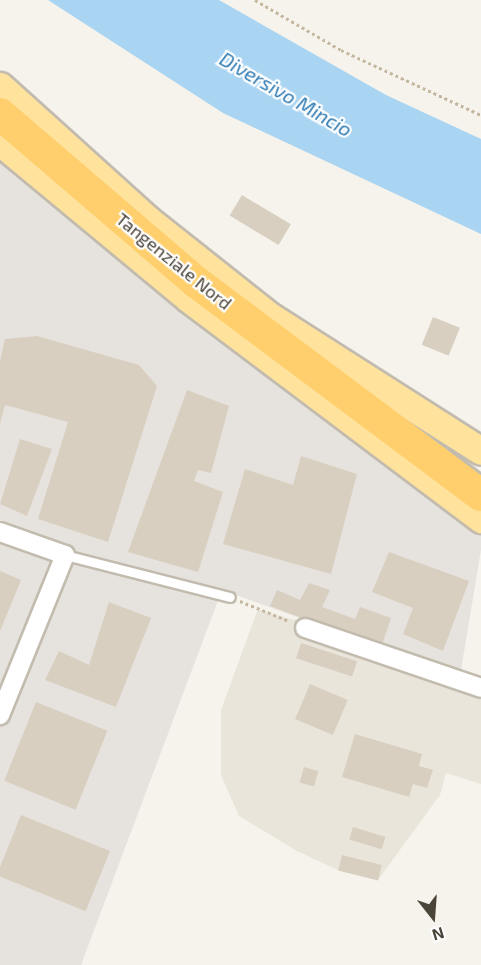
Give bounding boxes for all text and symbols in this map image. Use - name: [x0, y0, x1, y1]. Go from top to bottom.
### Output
- water label: Diversivo Mincio: [216, 46, 356, 142]
- street label: Tangenziale Nord: [112, 208, 236, 314]
- north arrow: [403, 887, 463, 947]
- text: N: [430, 924, 447, 945]

